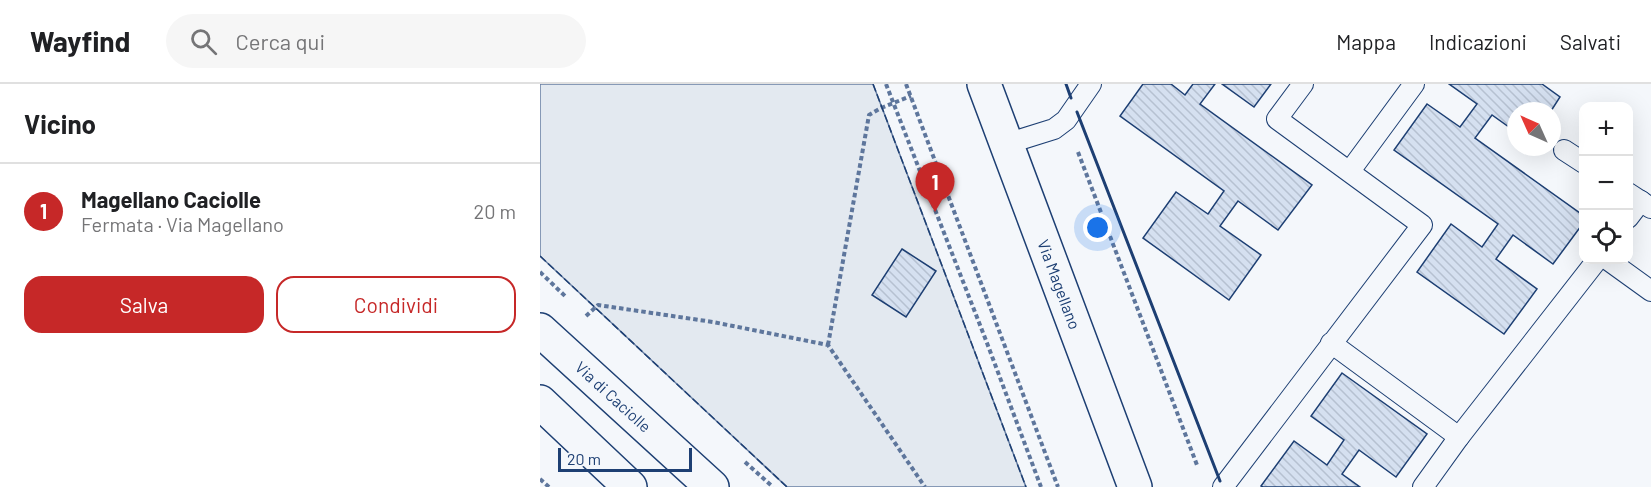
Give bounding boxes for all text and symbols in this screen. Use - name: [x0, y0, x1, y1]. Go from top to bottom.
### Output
- search box: [166, 14, 586, 68]
- text: Wayfind: [30, 24, 130, 58]
- icon: search: [187, 25, 220, 58]
- text: Cerca qui: [235, 28, 325, 54]
- text: Mappa: [1336, 29, 1396, 54]
- text: Indicazioni: [1429, 29, 1527, 54]
- text: Salvati: [1560, 29, 1621, 54]
- north arrow: [1507, 102, 1561, 156]
- map controls: [1579, 102, 1633, 264]
- button: +: [1579, 102, 1633, 156]
- text: Vicino: [24, 108, 96, 139]
- button: −: [1579, 156, 1633, 210]
- pin: 1: [916, 162, 954, 212]
- text: Magellano Caciolle: [81, 186, 261, 212]
- text: 1: [40, 199, 47, 223]
- text: 20 m: [473, 199, 516, 223]
- button: locate: [1579, 210, 1633, 264]
- text: Fermata · Via Magellano: [81, 212, 284, 236]
- your location: [1083, 213, 1112, 242]
- street label: Via Magellano: [1034, 237, 1085, 332]
- button: Salva: [24, 276, 264, 333]
- button: Condividi: [276, 276, 516, 333]
- street label: Via di Caciolle: [572, 357, 655, 436]
- scale bar: [558, 445, 692, 472]
- text: 20 m: [567, 449, 601, 468]

